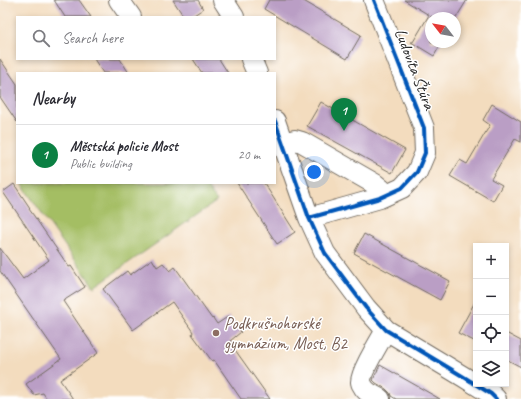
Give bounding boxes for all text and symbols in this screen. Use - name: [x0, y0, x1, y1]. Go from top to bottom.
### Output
- north arrow: [425, 12, 461, 48]
- search box: [16, 16, 276, 60]
- street label: Ludovíta Štúra: [390, 25, 441, 114]
- icon: search: [30, 27, 52, 49]
- text: Search here: [62, 29, 123, 48]
- text: Nearby: [32, 88, 75, 109]
- pin: 1: [331, 98, 357, 131]
- text: Městská policie Most: [70, 137, 178, 156]
- text: 1: [42, 147, 48, 163]
- text: 20 m: [238, 147, 260, 163]
- text: Public building: [70, 156, 132, 172]
- your location: [304, 162, 324, 182]
- map controls: [473, 243, 509, 387]
- button: +: [473, 243, 509, 279]
- button: −: [473, 279, 509, 315]
- place label: Podkrušnohorské gymnázium, Most, B2: [224, 313, 348, 354]
- button: locate: [473, 315, 509, 351]
- marker: Podkrušnohorské gymnázium, Most, B2: [211, 328, 221, 338]
- button: layers: [473, 351, 509, 387]

